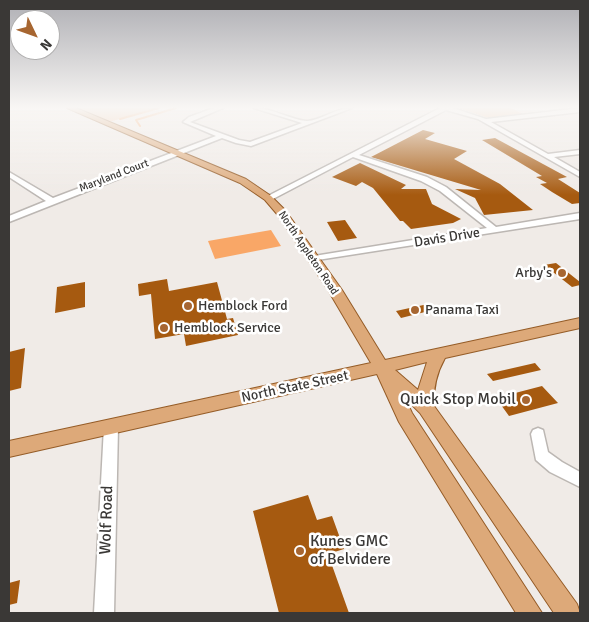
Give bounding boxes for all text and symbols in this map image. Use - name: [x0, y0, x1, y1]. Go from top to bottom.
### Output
- north arrow: [10, 10, 60, 60]
- text: N: [36, 35, 55, 54]
- street label: Maryland Court: [77, 157, 151, 195]
- street label: North Appleton Road: [275, 209, 341, 297]
- street label: Davis Drive: [413, 225, 481, 251]
- place label: Arby's: [515, 265, 552, 281]
- marker: Arby's: [556, 267, 568, 279]
- place label: Hemblock Ford: [198, 298, 288, 314]
- marker: Hemblock Ford: [182, 300, 194, 312]
- place label: Panama Taxi: [425, 302, 499, 318]
- marker: Panama Taxi: [409, 304, 421, 316]
- place label: Hemblock Service: [174, 320, 281, 336]
- marker: Hemblock Service: [158, 322, 170, 334]
- street label: North State Street: [240, 367, 350, 407]
- place label: Quick Stop Mobil: [400, 390, 516, 410]
- marker: Quick Stop Mobil: [520, 394, 532, 406]
- street label: Wolf Road: [96, 485, 118, 555]
- place label: Kunes GMC of Belvidere: [310, 532, 391, 570]
- marker: Kunes GMC of Belvidere: [294, 545, 306, 557]

